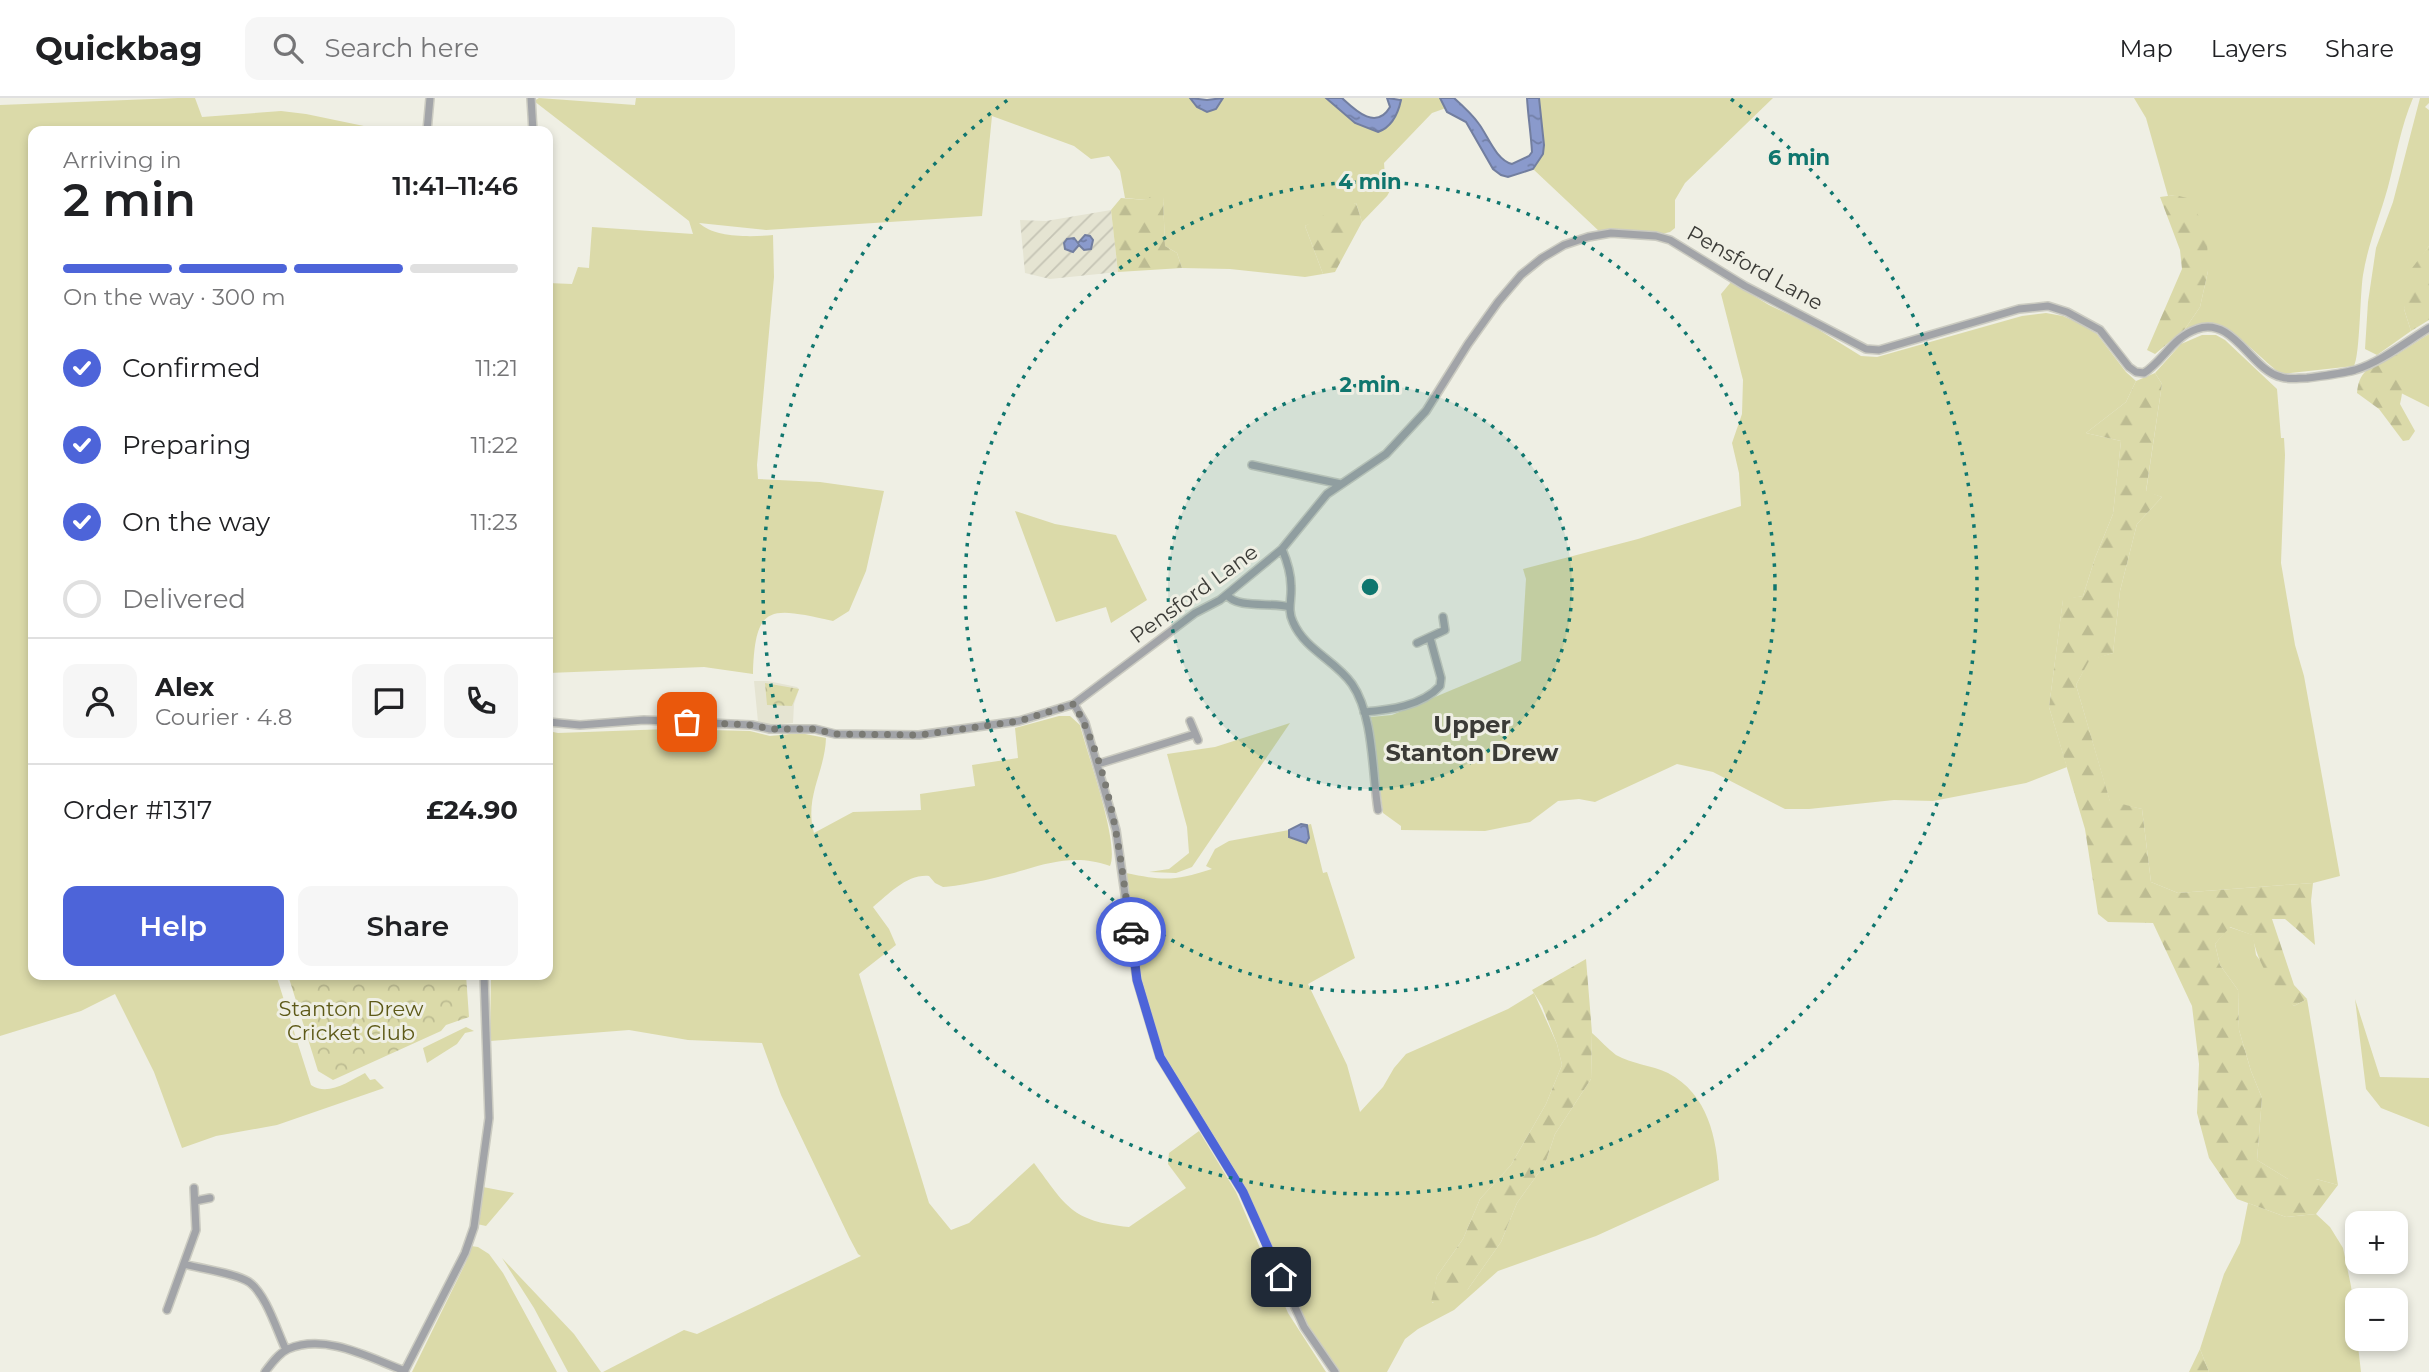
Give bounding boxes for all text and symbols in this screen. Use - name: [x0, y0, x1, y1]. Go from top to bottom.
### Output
- search box: [245, 17, 735, 80]
- text: Quickbag: [35, 28, 203, 68]
- icon: search: [269, 29, 307, 67]
- text: Search here: [325, 32, 479, 64]
- text: Map: [2119, 34, 2173, 63]
- text: Layers: [2211, 34, 2287, 63]
- text: Share: [2325, 34, 2394, 63]
- text: 6 min: [1768, 145, 1830, 170]
- text: Arriving in: [63, 146, 182, 174]
- text: 4 min: [1338, 169, 1402, 194]
- text: 11:41–11:46: [392, 170, 518, 202]
- text: 2 min: [63, 171, 196, 228]
- street label: Pensford Lane: [1683, 220, 1828, 315]
- text: On the way · 300 m: [63, 283, 286, 311]
- icon: check: [63, 349, 101, 387]
- text: Confirmed: [122, 352, 261, 384]
- text: 11:21: [475, 354, 518, 382]
- text: 2 min: [1339, 372, 1401, 397]
- icon: check: [63, 426, 101, 464]
- text: Preparing: [122, 429, 251, 461]
- text: 11:22: [470, 431, 518, 459]
- icon: check: [63, 503, 101, 541]
- text: On the way: [122, 506, 270, 538]
- text: 11:23: [470, 508, 518, 536]
- street label: Pensford Lane: [1125, 539, 1262, 648]
- centre of rings: [1358, 575, 1382, 599]
- text: Delivered: [122, 583, 246, 615]
- button: person: [63, 664, 137, 738]
- button: chat: [352, 664, 426, 738]
- button: phone: [444, 664, 518, 738]
- text: Alex: [155, 671, 214, 703]
- pin: [657, 692, 717, 752]
- text: Courier · 4.8: [155, 703, 292, 731]
- icon: bag: [668, 703, 706, 741]
- district label: Upper Stanton Drew: [1385, 710, 1559, 767]
- text: Order #1317: [63, 794, 212, 826]
- text: £24.90: [426, 794, 518, 826]
- button: Help: [63, 886, 284, 966]
- button: Share: [298, 886, 518, 966]
- courier: [1096, 897, 1166, 967]
- icon: car: [1112, 913, 1150, 951]
- park label: Stanton Drew Cricket Club: [278, 996, 424, 1045]
- map controls: [2345, 1211, 2408, 1351]
- button: +: [2345, 1211, 2408, 1274]
- pin: [1251, 1247, 1311, 1307]
- icon: home: [1262, 1258, 1300, 1296]
- button: −: [2345, 1288, 2408, 1351]

